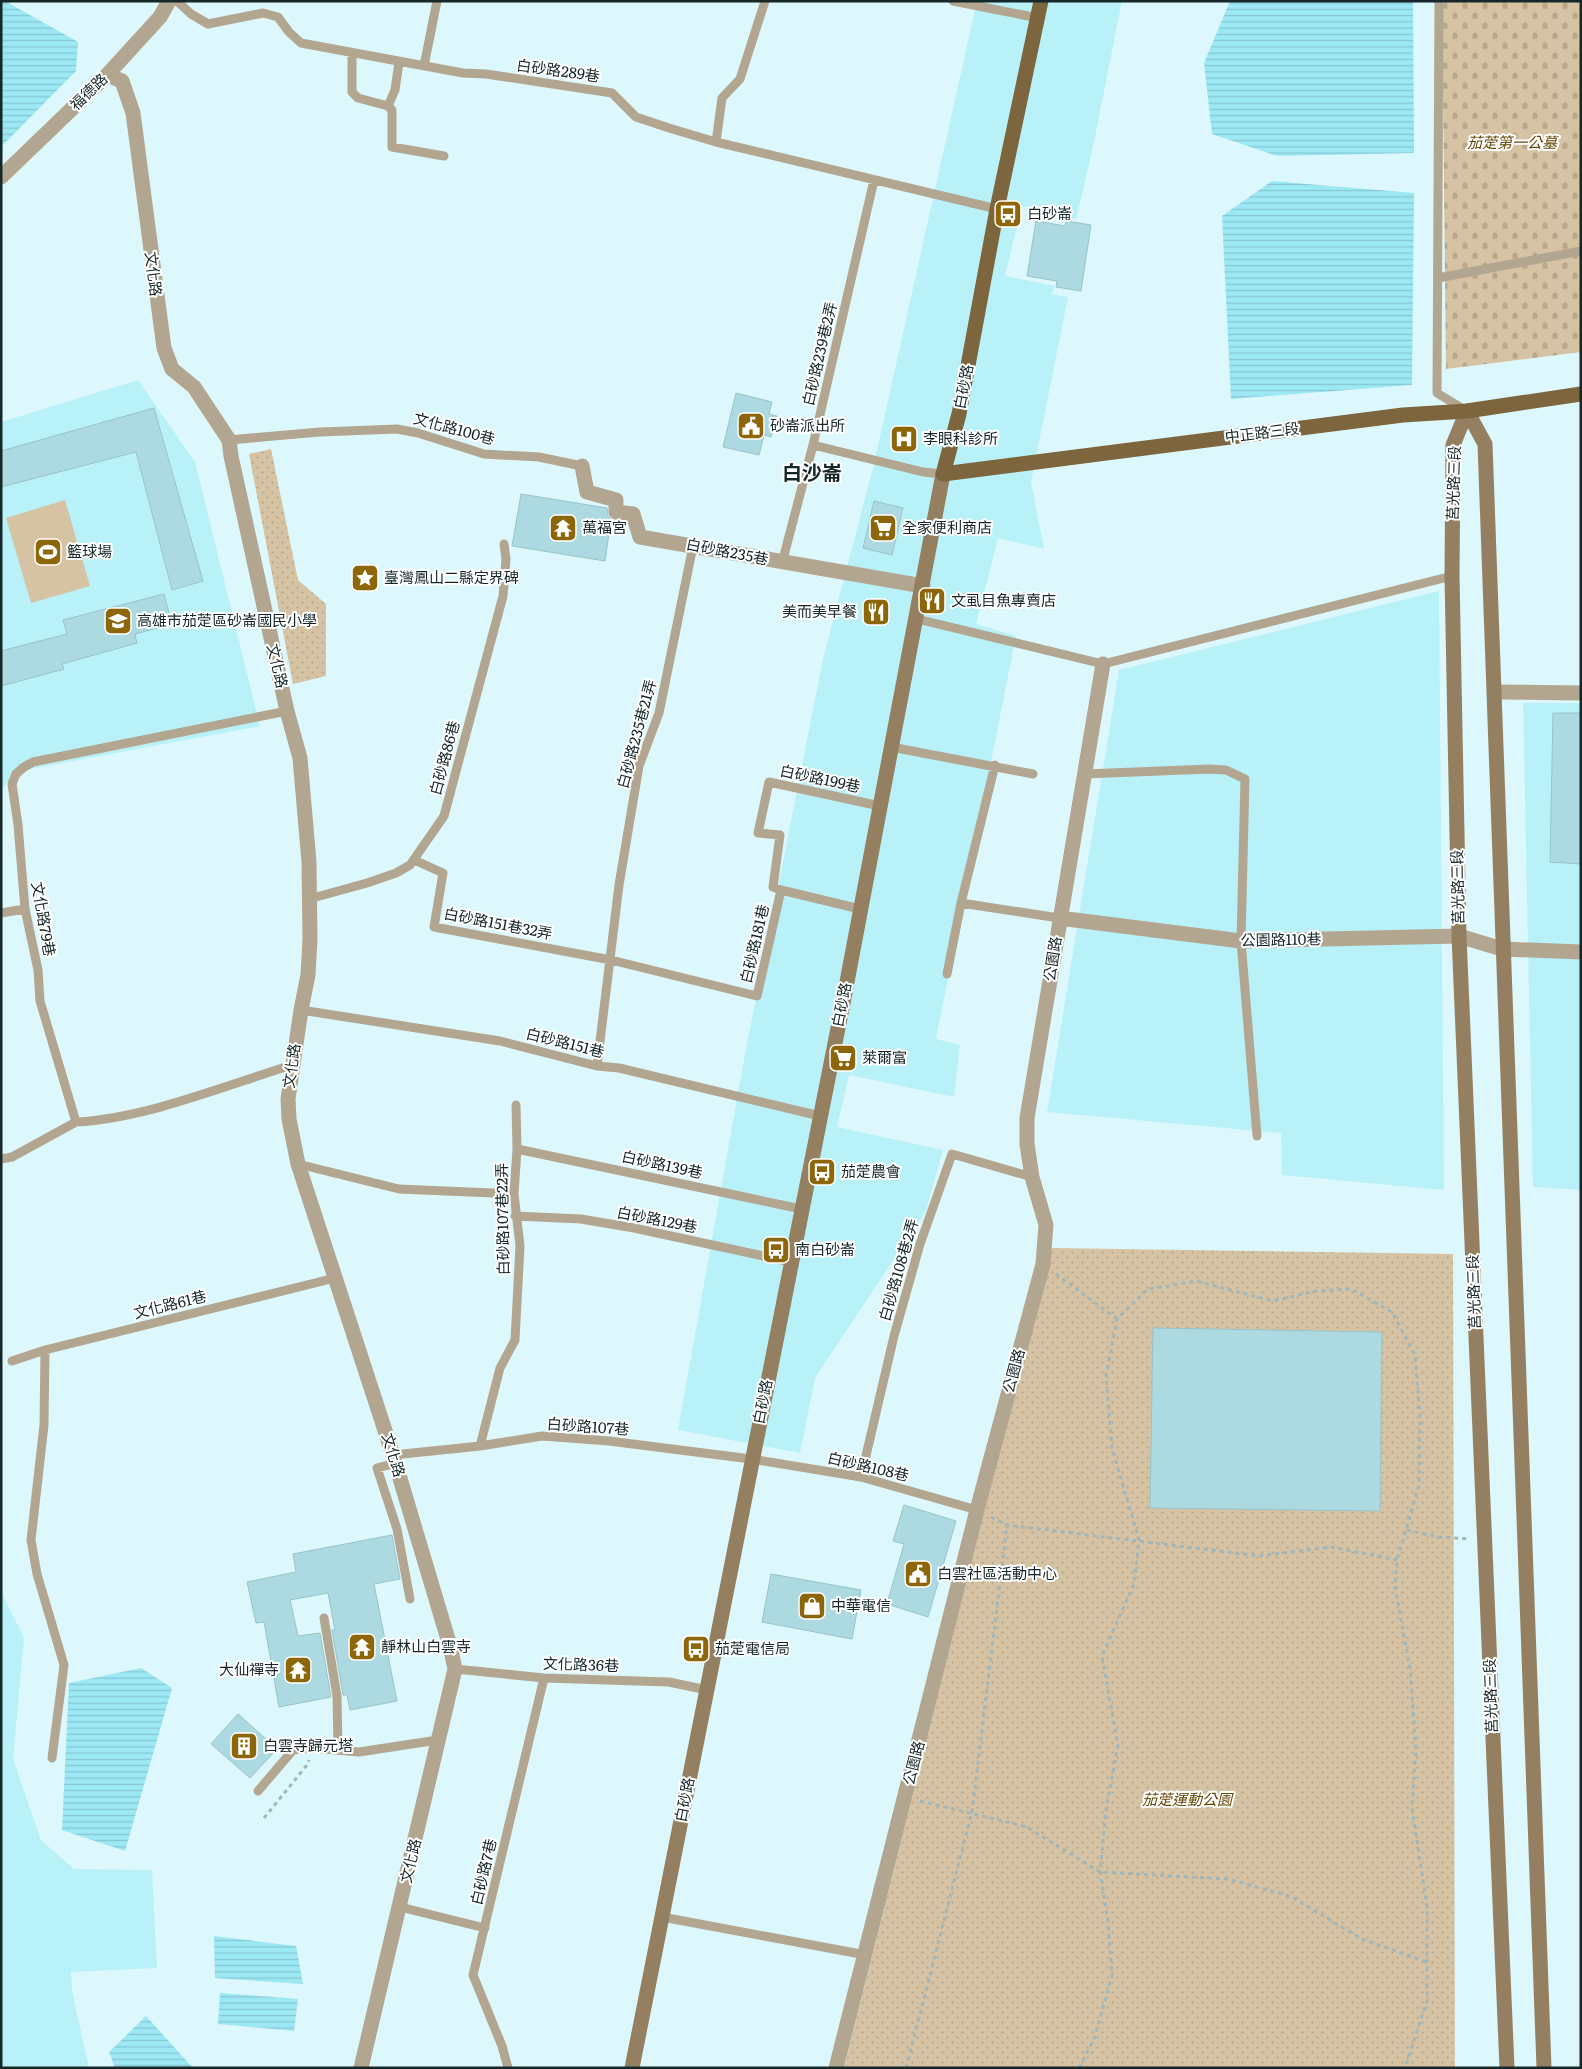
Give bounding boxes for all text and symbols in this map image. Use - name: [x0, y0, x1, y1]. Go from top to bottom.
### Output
- street label: 白砂路289巷: [515, 52, 601, 87]
- street label: 福德路: [64, 67, 112, 115]
- park label: 茄萣第一公墓: [1467, 130, 1560, 153]
- bus stop icon: 白砂崙: [993, 199, 1023, 229]
- place label: 白砂崙: [1027, 201, 1072, 224]
- street label: 文化路: [140, 250, 169, 298]
- street label: 白砂路239巷2弄: [795, 299, 842, 408]
- street label: 白砂路: [947, 362, 978, 411]
- street label: 文化路100巷: [411, 406, 498, 449]
- public building icon: 砂崙派出所: [736, 411, 766, 441]
- place label: 砂崙派出所: [770, 413, 845, 436]
- street label: 中正路三段: [1223, 416, 1300, 447]
- hospital icon: 李眼科診所: [889, 424, 919, 454]
- place label: 李眼科診所: [923, 426, 998, 449]
- street label: 莒光路三段: [1440, 445, 1465, 521]
- district label: 白沙崙: [782, 456, 842, 486]
- temple icon: 萬福宮: [548, 513, 578, 543]
- supermarket icon: 全家便利商店: [868, 513, 898, 543]
- place label: 萬福宮: [582, 515, 627, 538]
- place label: 全家便利商店: [902, 515, 992, 538]
- street label: 白砂路235巷: [684, 531, 770, 570]
- sports icon: 籃球場: [33, 537, 63, 567]
- place label: 籃球場: [67, 539, 112, 562]
- place icon: 臺灣鳳山二縣定界碑: [350, 563, 380, 593]
- place label: 臺灣鳳山二縣定界碑: [384, 565, 519, 588]
- restaurant icon: 文虱目魚專賣店: [917, 586, 947, 616]
- place label: 文虱目魚專賣店: [951, 588, 1056, 611]
- restaurant icon: 美而美早餐: [861, 597, 891, 627]
- place label: 美而美早餐: [782, 599, 857, 622]
- school or university icon: 高雄市茄萣區砂崙國民小學: [103, 606, 133, 636]
- place label: 高雄市茄萣區砂崙國民小學: [137, 608, 317, 631]
- street label: 文化路: [262, 641, 295, 690]
- street label: 白砂路235巷21弄: [610, 677, 661, 791]
- street label: 白砂路86巷: [423, 718, 465, 797]
- street label: 白砂路199巷: [778, 758, 863, 797]
- street label: 莒光路三段: [1444, 849, 1469, 925]
- street label: 文化路79巷: [27, 880, 62, 958]
- street label: 白砂路151巷32弄: [442, 901, 555, 944]
- street label: 白砂路181巷: [733, 902, 774, 985]
- street label: 公園路110巷: [1240, 926, 1322, 951]
- street label: 公園路: [1037, 935, 1066, 983]
- street label: 白砂路: [825, 980, 856, 1029]
- street label: 白砂路151巷: [524, 1021, 607, 1062]
- street label: 文化路: [276, 1042, 305, 1090]
- supermarket icon: 萊爾富: [828, 1043, 858, 1073]
- place label: 萊爾富: [862, 1045, 907, 1068]
- street label: 白砂路139巷: [620, 1144, 705, 1183]
- bus stop icon: 茄萣農會: [807, 1157, 837, 1187]
- place label: 茄萣農會: [841, 1159, 901, 1182]
- street label: 白砂路107巷22弄: [489, 1163, 514, 1276]
- street label: 白砂路129巷: [615, 1199, 700, 1238]
- street label: 白砂路108巷2弄: [872, 1216, 923, 1324]
- bus stop icon: 南白砂崙: [761, 1235, 791, 1265]
- place label: 南白砂崙: [795, 1237, 855, 1260]
- street label: 莒光路三段: [1460, 1254, 1485, 1330]
- street label: 文化路61巷: [131, 1283, 208, 1324]
- street label: 公園路: [996, 1346, 1029, 1395]
- street label: 白砂路: [746, 1377, 777, 1426]
- street label: 白砂路107巷: [546, 1411, 630, 1440]
- street label: 文化路: [377, 1430, 412, 1479]
- street label: 白砂路108巷: [825, 1445, 911, 1486]
- public building icon: 白雲社區活動中心: [903, 1559, 933, 1589]
- place label: 白雲社區活動中心: [937, 1561, 1057, 1584]
- shop icon: 中華電信: [797, 1591, 827, 1621]
- place label: 中華電信: [831, 1593, 891, 1616]
- temple icon: 靜林山白雲寺: [347, 1632, 377, 1662]
- place label: 靜林山白雲寺: [381, 1634, 471, 1657]
- bus stop icon: 茄萣電信局: [681, 1634, 711, 1664]
- place label: 茄萣電信局: [715, 1636, 790, 1659]
- street label: 文化路36巷: [543, 1651, 620, 1676]
- temple icon: 大仙禪寺: [283, 1655, 313, 1685]
- place label: 大仙禪寺: [219, 1657, 279, 1680]
- street label: 莒光路三段: [1477, 1658, 1502, 1734]
- building icon: 白雲寺歸元塔: [229, 1731, 259, 1761]
- place label: 白雲寺歸元塔: [263, 1733, 353, 1756]
- street label: 公園路: [896, 1738, 929, 1787]
- street label: 白砂路: [668, 1775, 699, 1824]
- park label: 茄萣運動公園: [1142, 1787, 1234, 1810]
- street label: 文化路: [393, 1836, 426, 1885]
- street label: 白砂路7巷: [464, 1836, 501, 1907]

